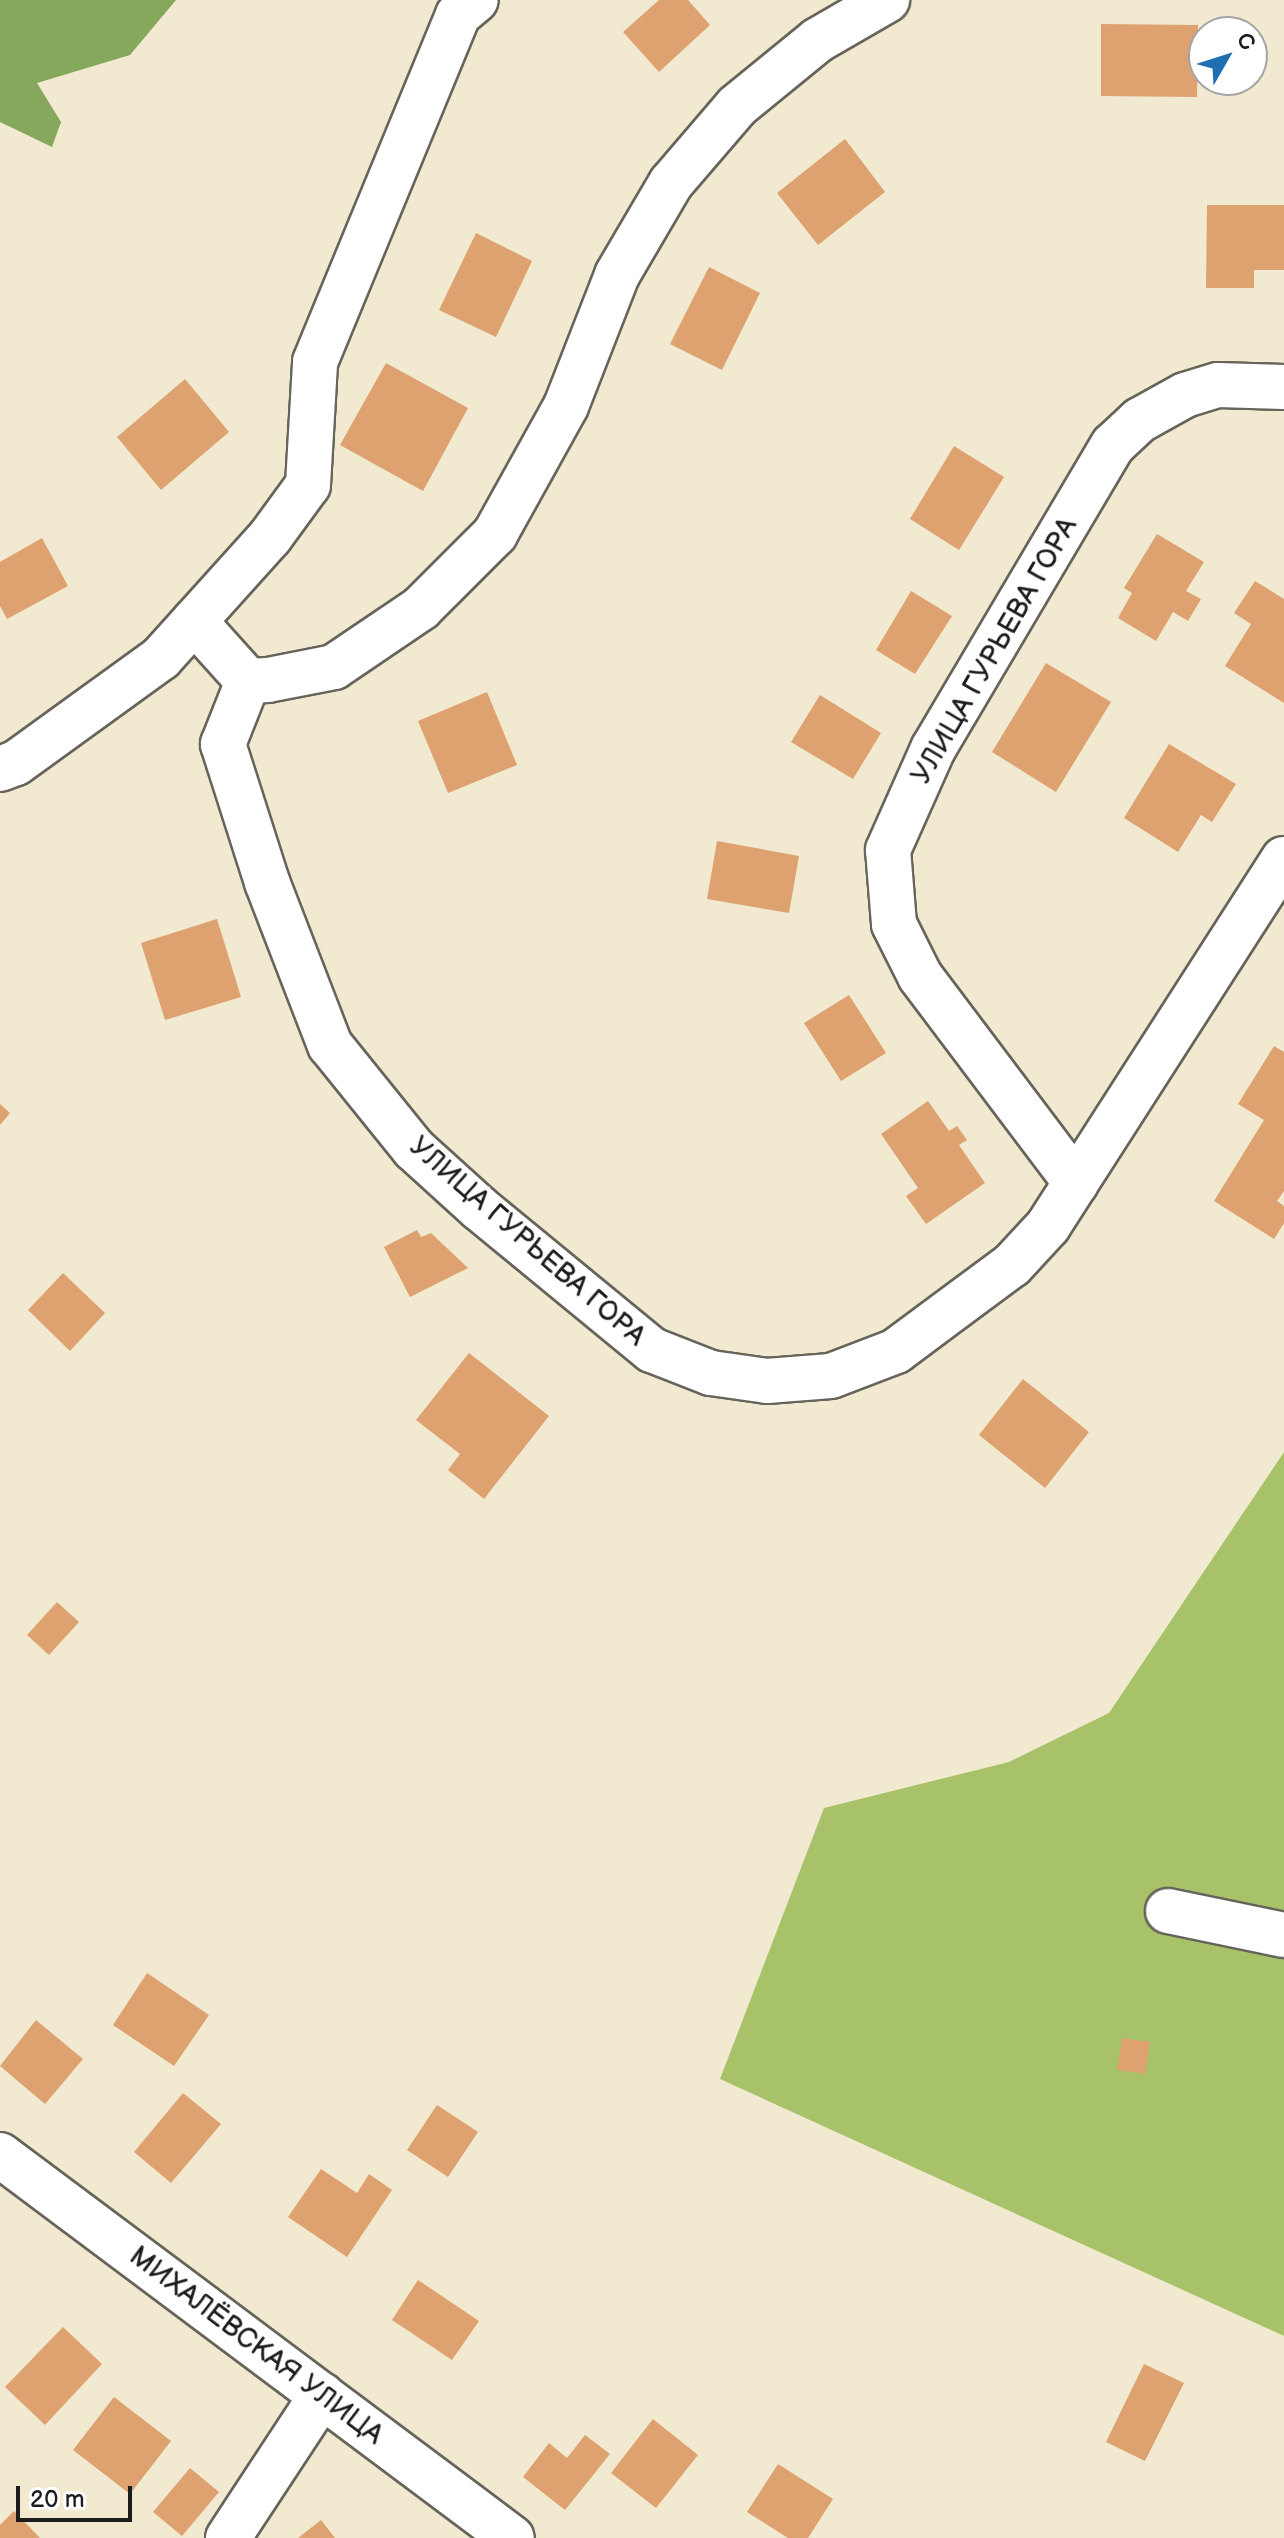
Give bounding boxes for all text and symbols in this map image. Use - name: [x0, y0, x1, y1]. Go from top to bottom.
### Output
- north arrow: [1188, 16, 1268, 96]
- text: С: [1230, 27, 1261, 56]
- street label: УЛИЦА ГУРЬЕВА ГОРА: [905, 512, 1085, 790]
- street label: УЛИЦА ГУРЬЕВА ГОРА: [402, 1130, 652, 1354]
- street label: МИХАЛЁВСКАЯ УЛИЦА: [123, 2240, 389, 2452]
- scale bar: [20, 2470, 136, 2520]
- text: 20 m: [30, 2485, 85, 2514]

